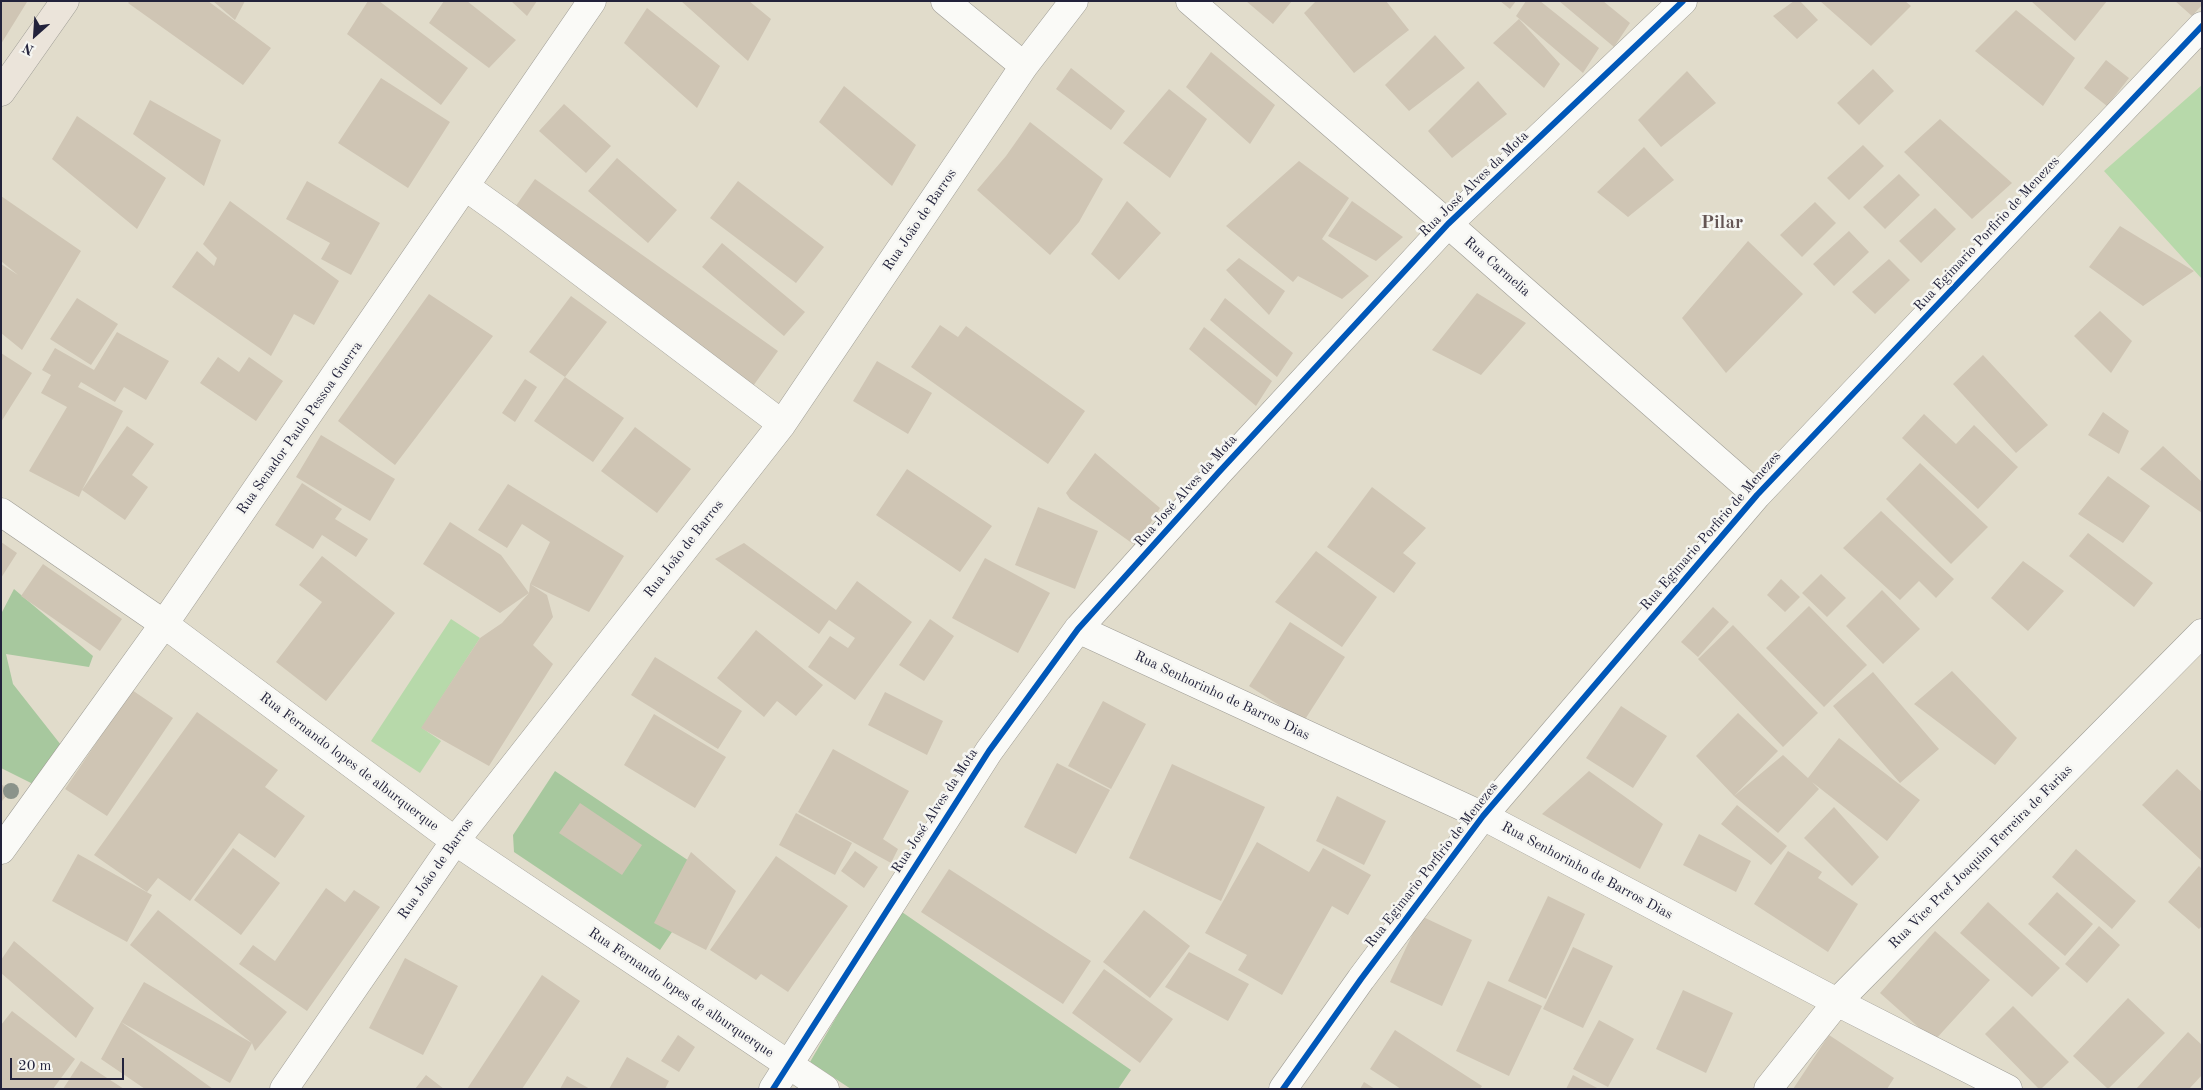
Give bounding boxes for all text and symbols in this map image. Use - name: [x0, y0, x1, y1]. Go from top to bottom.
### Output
- north arrow: [10, 10, 60, 60]
- text: N: [21, 40, 36, 57]
- street label: Rua José Alves da Mota: [1416, 127, 1532, 241]
- street label: Rua Egimario Porfirio de Menezes: [1911, 153, 2063, 315]
- street label: Rua João de Barros: [880, 166, 960, 274]
- district label: Pilar: [1701, 212, 1743, 234]
- street label: Rua Carmelia: [1460, 234, 1534, 300]
- street label: Rua Senador Paulo Pessoa Guerra: [234, 338, 366, 518]
- street label: Rua José Alves da Mota: [1131, 431, 1241, 551]
- street label: Rua Egimario Porfirio de Menezes: [1637, 448, 1785, 614]
- street label: Rua João de Barros: [641, 497, 727, 601]
- street label: Rua Senhorinho de Barros Dias: [1132, 648, 1312, 744]
- street label: Rua Fernando lopes de alburquerque: [256, 689, 442, 835]
- street label: Rua José Alves da Mota: [888, 745, 982, 877]
- street label: Rua Vice Pref Joaquim Ferreira de Farias: [1886, 762, 2076, 952]
- street label: Rua Egimario Porfirio de Menezes: [1362, 779, 1502, 951]
- street label: Rua João de Barros: [395, 815, 477, 923]
- street label: Rua Senhorinho de Barros Dias: [1499, 819, 1675, 923]
- street label: Rua Fernando lopes de alburquerque: [585, 925, 777, 1061]
- scale bar: [12, 1048, 126, 1080]
- text: 20 m: [18, 1059, 52, 1074]

